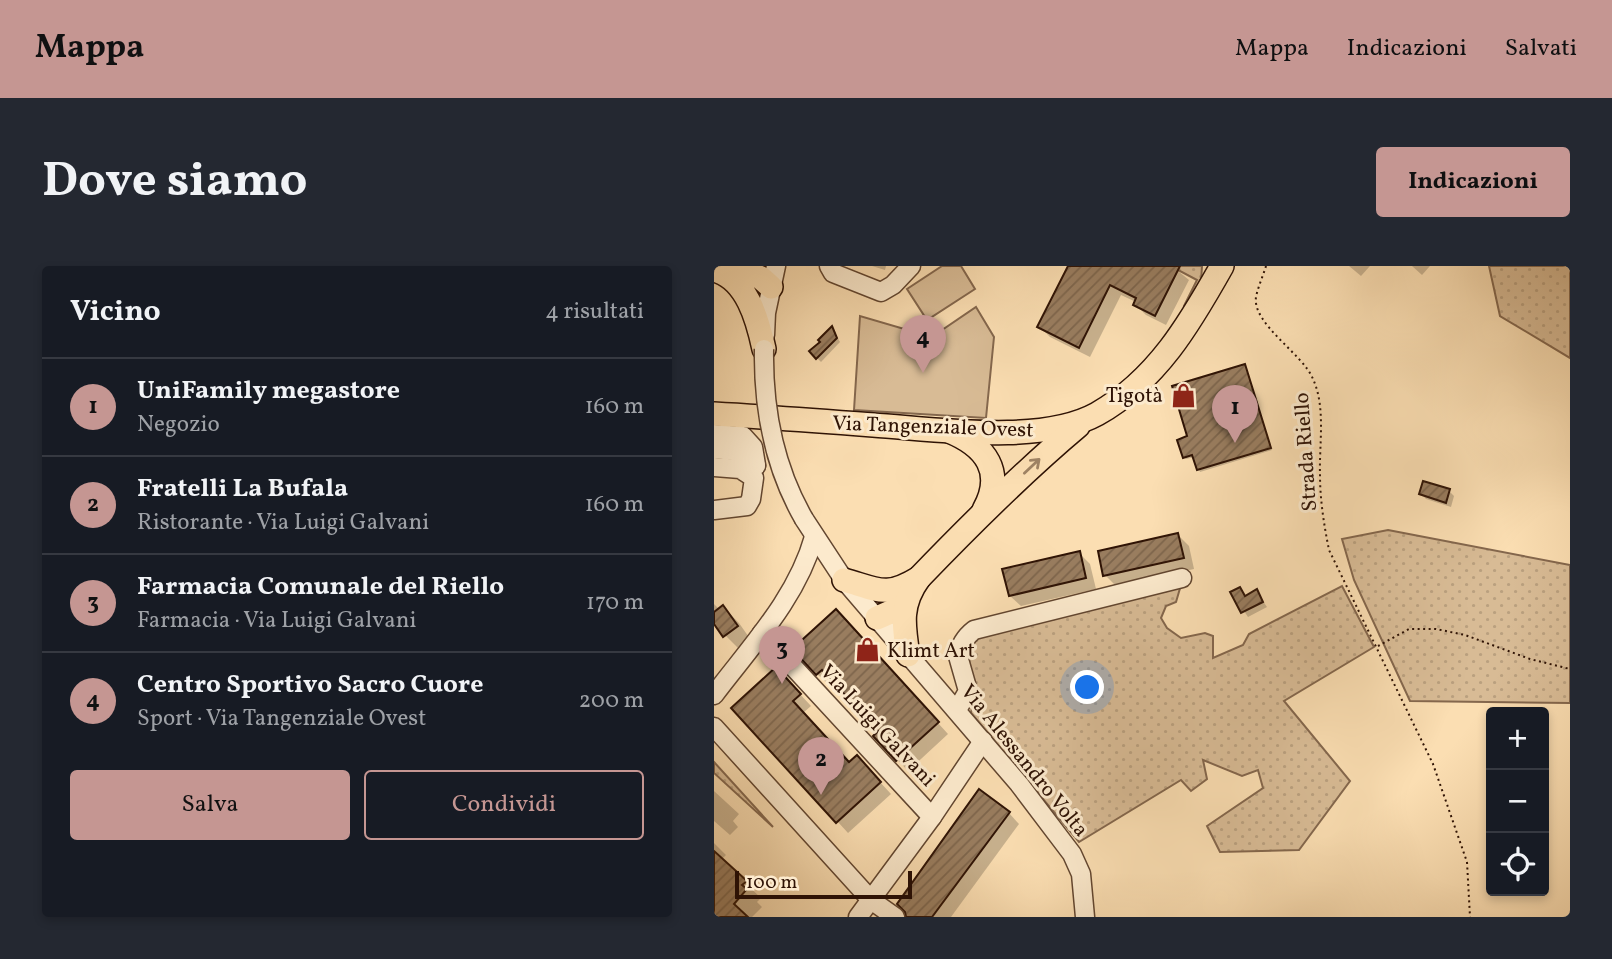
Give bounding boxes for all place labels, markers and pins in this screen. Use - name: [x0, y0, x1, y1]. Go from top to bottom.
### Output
- pin: 4: [900, 315, 946, 373]
- shop icon: Tigotà: [1169, 381, 1197, 409]
- place label: Tigotà: [1106, 382, 1163, 411]
- pin: 1: [1212, 385, 1258, 443]
- pin: 3: [759, 626, 805, 684]
- shop icon: Klimt Art: [853, 636, 881, 664]
- place label: Klimt Art: [887, 637, 975, 666]
- pin: 2: [798, 737, 844, 795]

